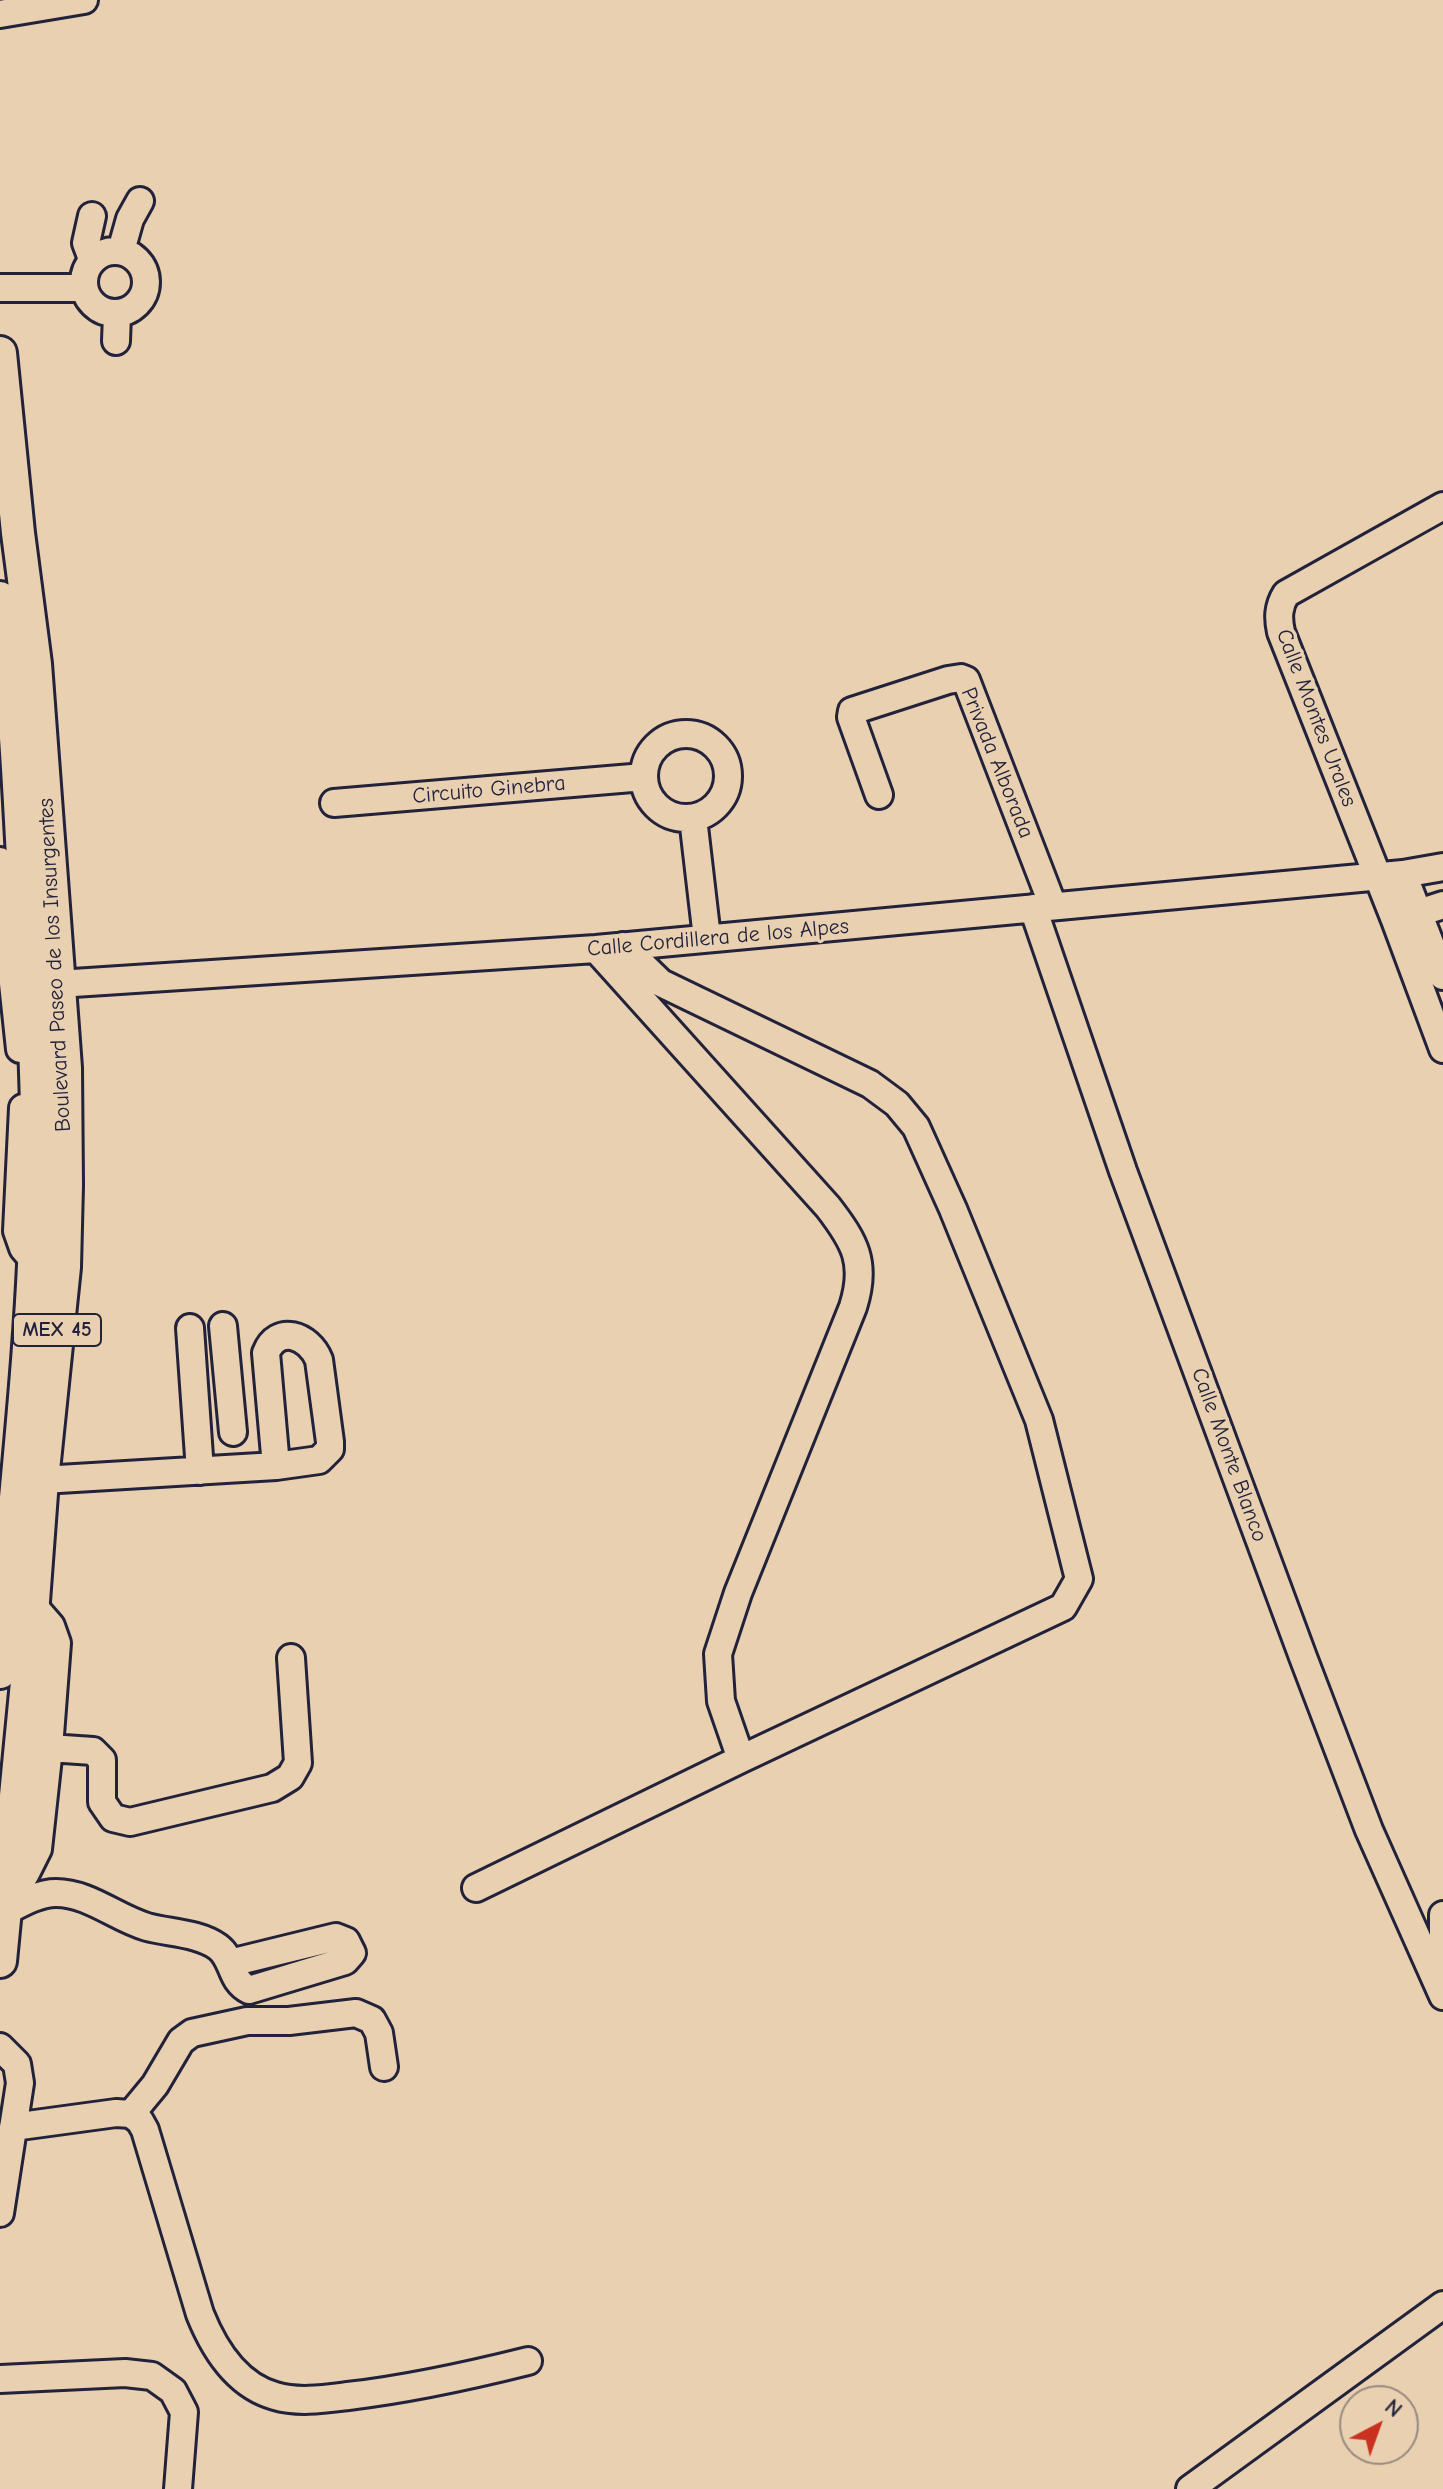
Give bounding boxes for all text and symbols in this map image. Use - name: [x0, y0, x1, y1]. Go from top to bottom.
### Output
- street label: Calle Montes Urales: [1270, 625, 1362, 811]
- street label: Privada Alborada: [955, 684, 1039, 842]
- street label: Circuito Ginebra: [411, 770, 567, 810]
- street label: Boulevard Paseo de los Insurgentes: [33, 797, 77, 1133]
- street label: Calle Cordillera de los Alpes: [586, 913, 850, 963]
- road number: MEX 45: [13, 1314, 101, 1346]
- street label: Calle Monte Blanco: [1185, 1364, 1273, 1546]
- north arrow: [1339, 2385, 1419, 2465]
- text: N: [1379, 2394, 1407, 2423]

